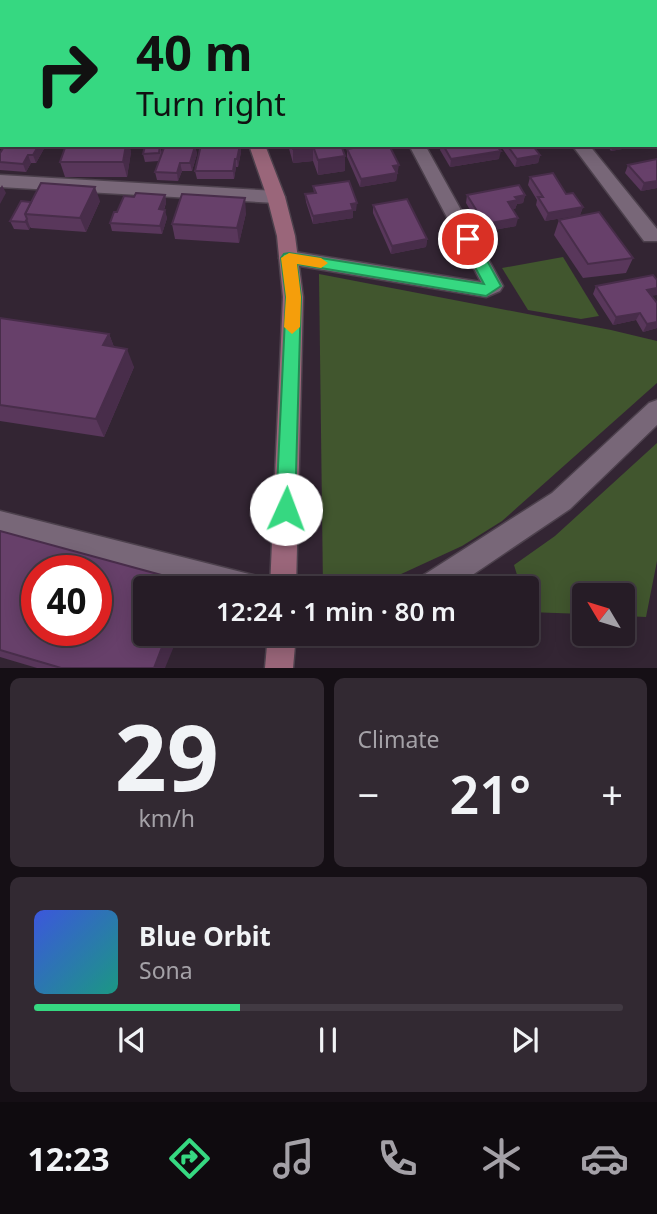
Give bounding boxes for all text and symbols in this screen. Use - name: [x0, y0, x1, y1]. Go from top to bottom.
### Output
- text: 40 m: [136, 19, 253, 85]
- icon: right: [21, 28, 112, 119]
- text: Turn right: [136, 82, 286, 125]
- pin: [438, 209, 498, 269]
- icon: arrive: [449, 220, 487, 258]
- position arrow: [249, 472, 323, 546]
- speed limit sign: 40: [21, 555, 112, 646]
- north arrow: [572, 583, 635, 646]
- map controls: [572, 583, 635, 646]
- text: 12:24 · 1 min · 80 m: [216, 593, 456, 629]
- text: 29: [115, 694, 219, 818]
- text: Climate: [358, 723, 440, 755]
- text: 21°: [449, 758, 531, 829]
- text: −: [358, 768, 379, 820]
- text: +: [601, 768, 623, 820]
- text: km/h: [138, 802, 195, 834]
- text: Blue Orbit: [139, 918, 271, 954]
- text: Sona: [139, 954, 193, 986]
- icon: previous: [113, 1021, 151, 1059]
- icon: pause: [309, 1021, 347, 1059]
- icon: next: [506, 1021, 544, 1059]
- icon: directions: [165, 1134, 214, 1183]
- icon: music: [269, 1134, 318, 1183]
- icon: phone: [373, 1134, 422, 1183]
- icon: climate: [477, 1134, 526, 1183]
- icon: car: [580, 1134, 629, 1183]
- text: 12:23: [27, 1137, 110, 1180]

